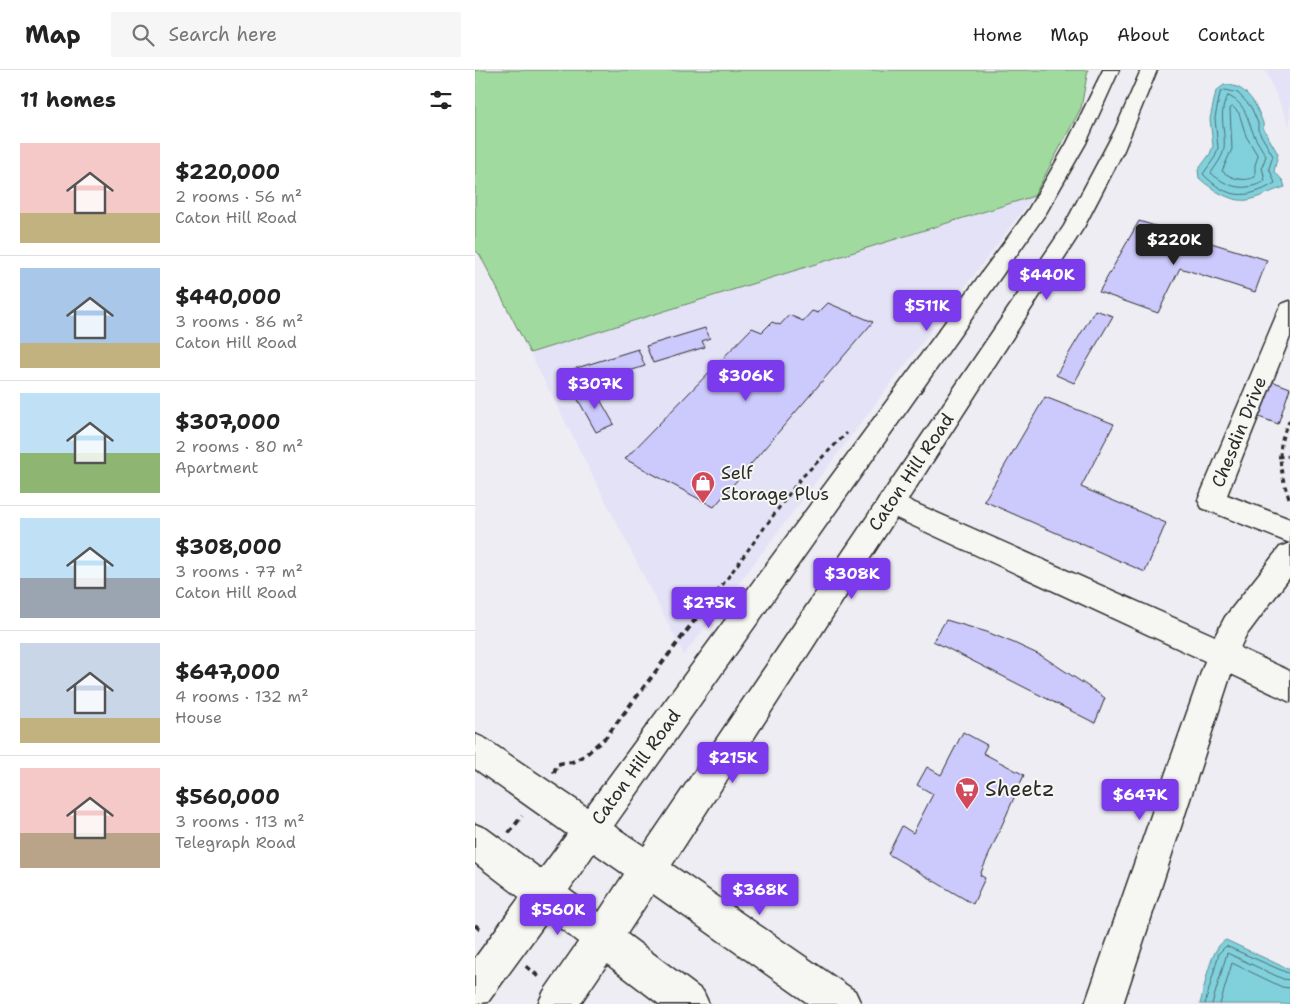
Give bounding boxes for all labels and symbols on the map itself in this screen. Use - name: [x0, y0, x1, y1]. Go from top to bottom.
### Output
- pin: $220K: [1139, 224, 1209, 266]
- pin: $440K: [1012, 258, 1082, 301]
- pin: $511K: [892, 290, 962, 332]
- pin: $306K: [711, 360, 781, 402]
- pin: $307K: [560, 368, 630, 410]
- street label: Chesdin Drive: [1206, 373, 1272, 491]
- street label: Caton Hill Road: [863, 408, 959, 536]
- place label: Self Storage Plus: [721, 461, 829, 506]
- shop icon: Self Storage Plus: [690, 470, 716, 504]
- pin: $308K: [817, 558, 887, 600]
- pin: $275K: [674, 586, 744, 629]
- street label: Caton Hill Road: [586, 704, 686, 830]
- pin: $215K: [698, 742, 768, 784]
- place label: Sheetz: [985, 775, 1055, 803]
- supermarket icon: Sheetz: [954, 776, 980, 810]
- pin: $647K: [1105, 778, 1175, 821]
- pin: $368K: [725, 874, 795, 916]
- pin: $560K: [523, 894, 593, 936]

